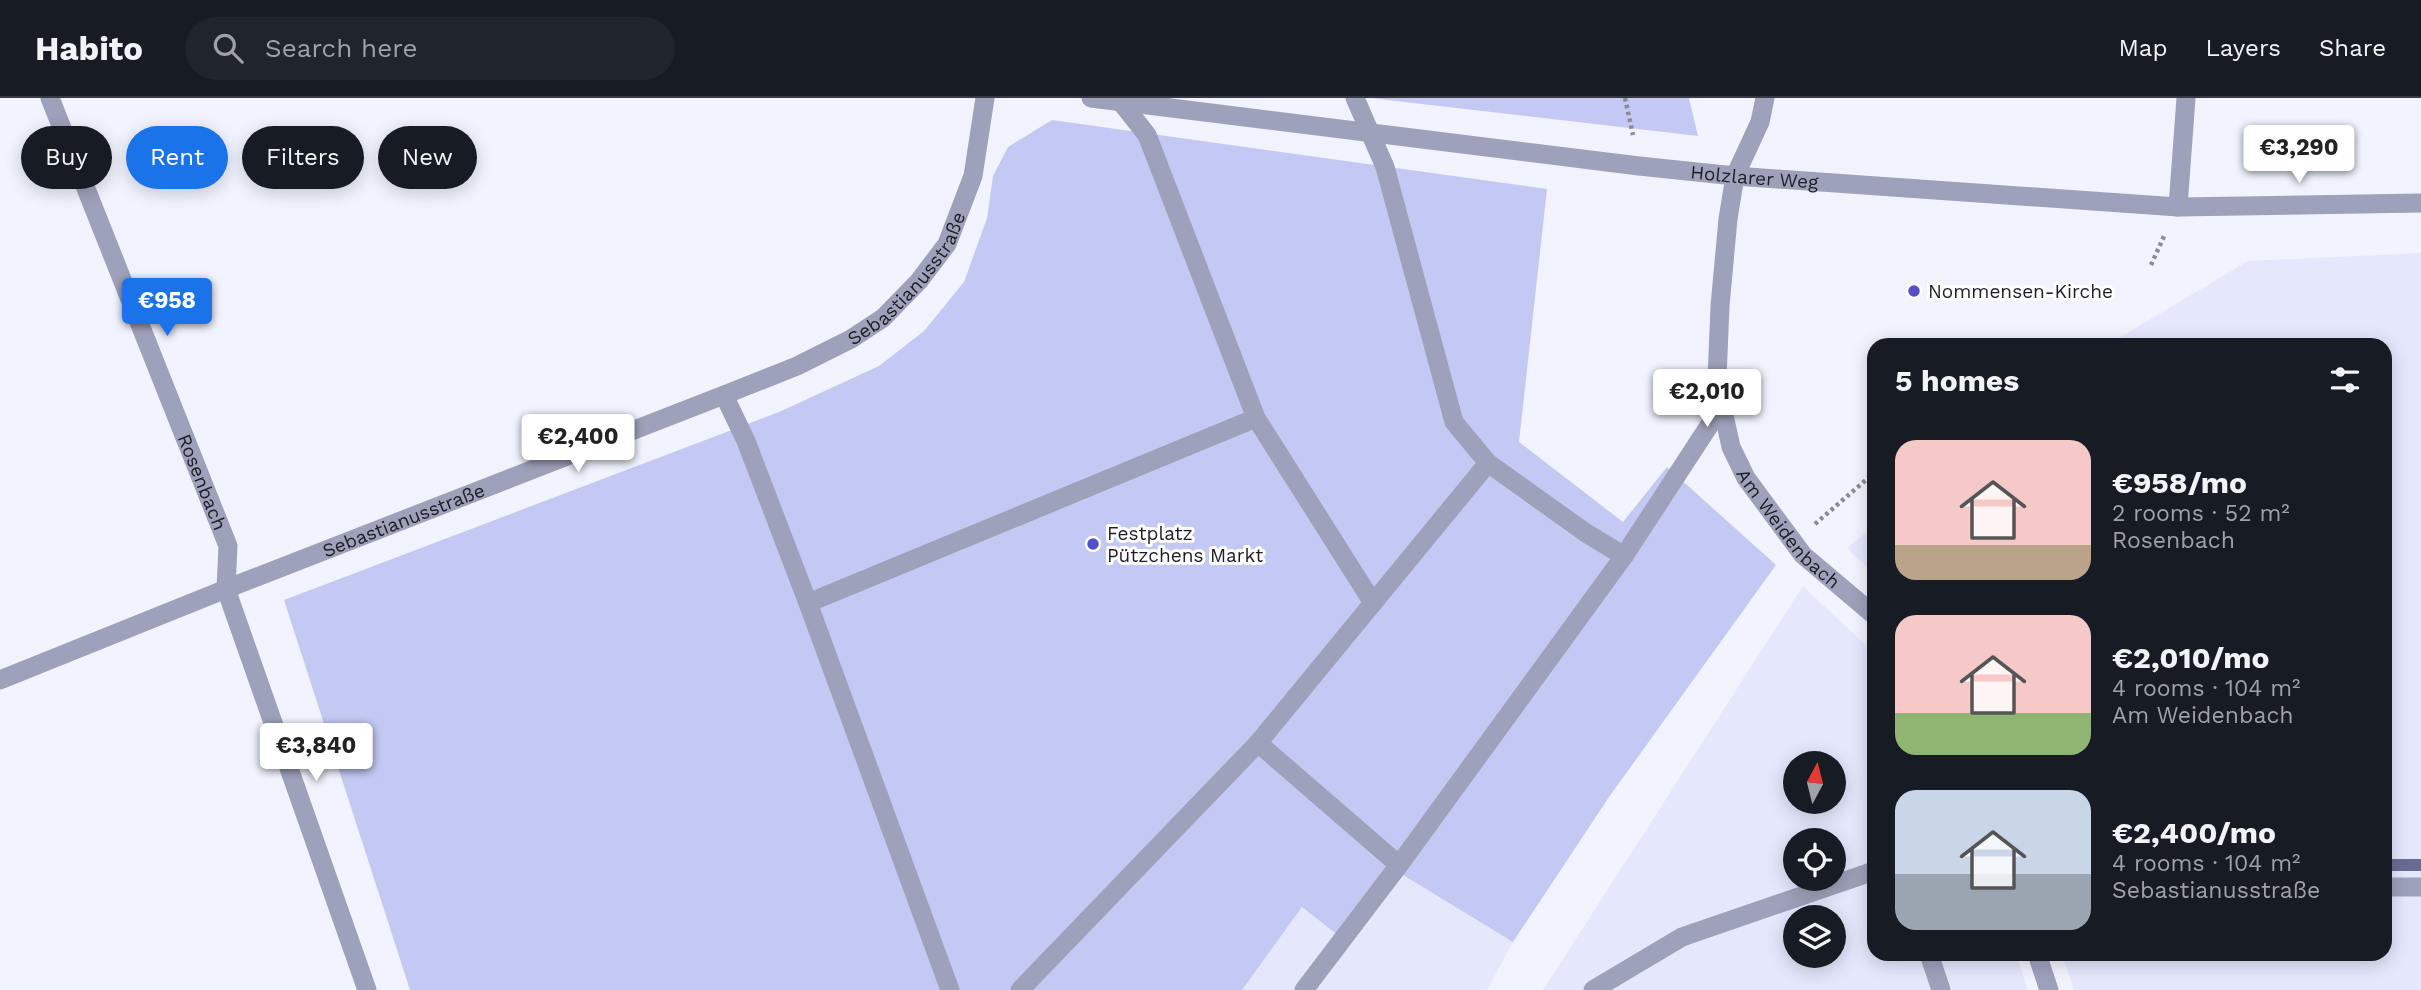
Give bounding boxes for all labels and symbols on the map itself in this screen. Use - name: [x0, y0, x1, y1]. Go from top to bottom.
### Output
- pin: €3,290: [2242, 126, 2356, 185]
- street label: Holzlarer Weg: [1689, 160, 1820, 194]
- street label: Sebastianusstraße: [843, 209, 970, 350]
- pin: €958: [126, 278, 208, 338]
- place label: Nommensen-Kirche: [1928, 280, 2113, 303]
- marker: Nommensen-Kirche: [1906, 283, 1922, 299]
- pin: €2,010: [1650, 370, 1764, 429]
- pin: €2,400: [521, 414, 635, 474]
- street label: Rosenbach: [173, 431, 231, 533]
- street label: Am Weidenbach: [1731, 465, 1845, 593]
- street label: Sebastianusstraße: [319, 478, 488, 562]
- place label: Festplatz Pützchens Markt: [1107, 522, 1263, 567]
- marker: Festplatz Pützchens Markt: [1085, 536, 1101, 552]
- pin: €3,840: [259, 724, 373, 783]
- north arrow: [1783, 751, 1846, 814]

